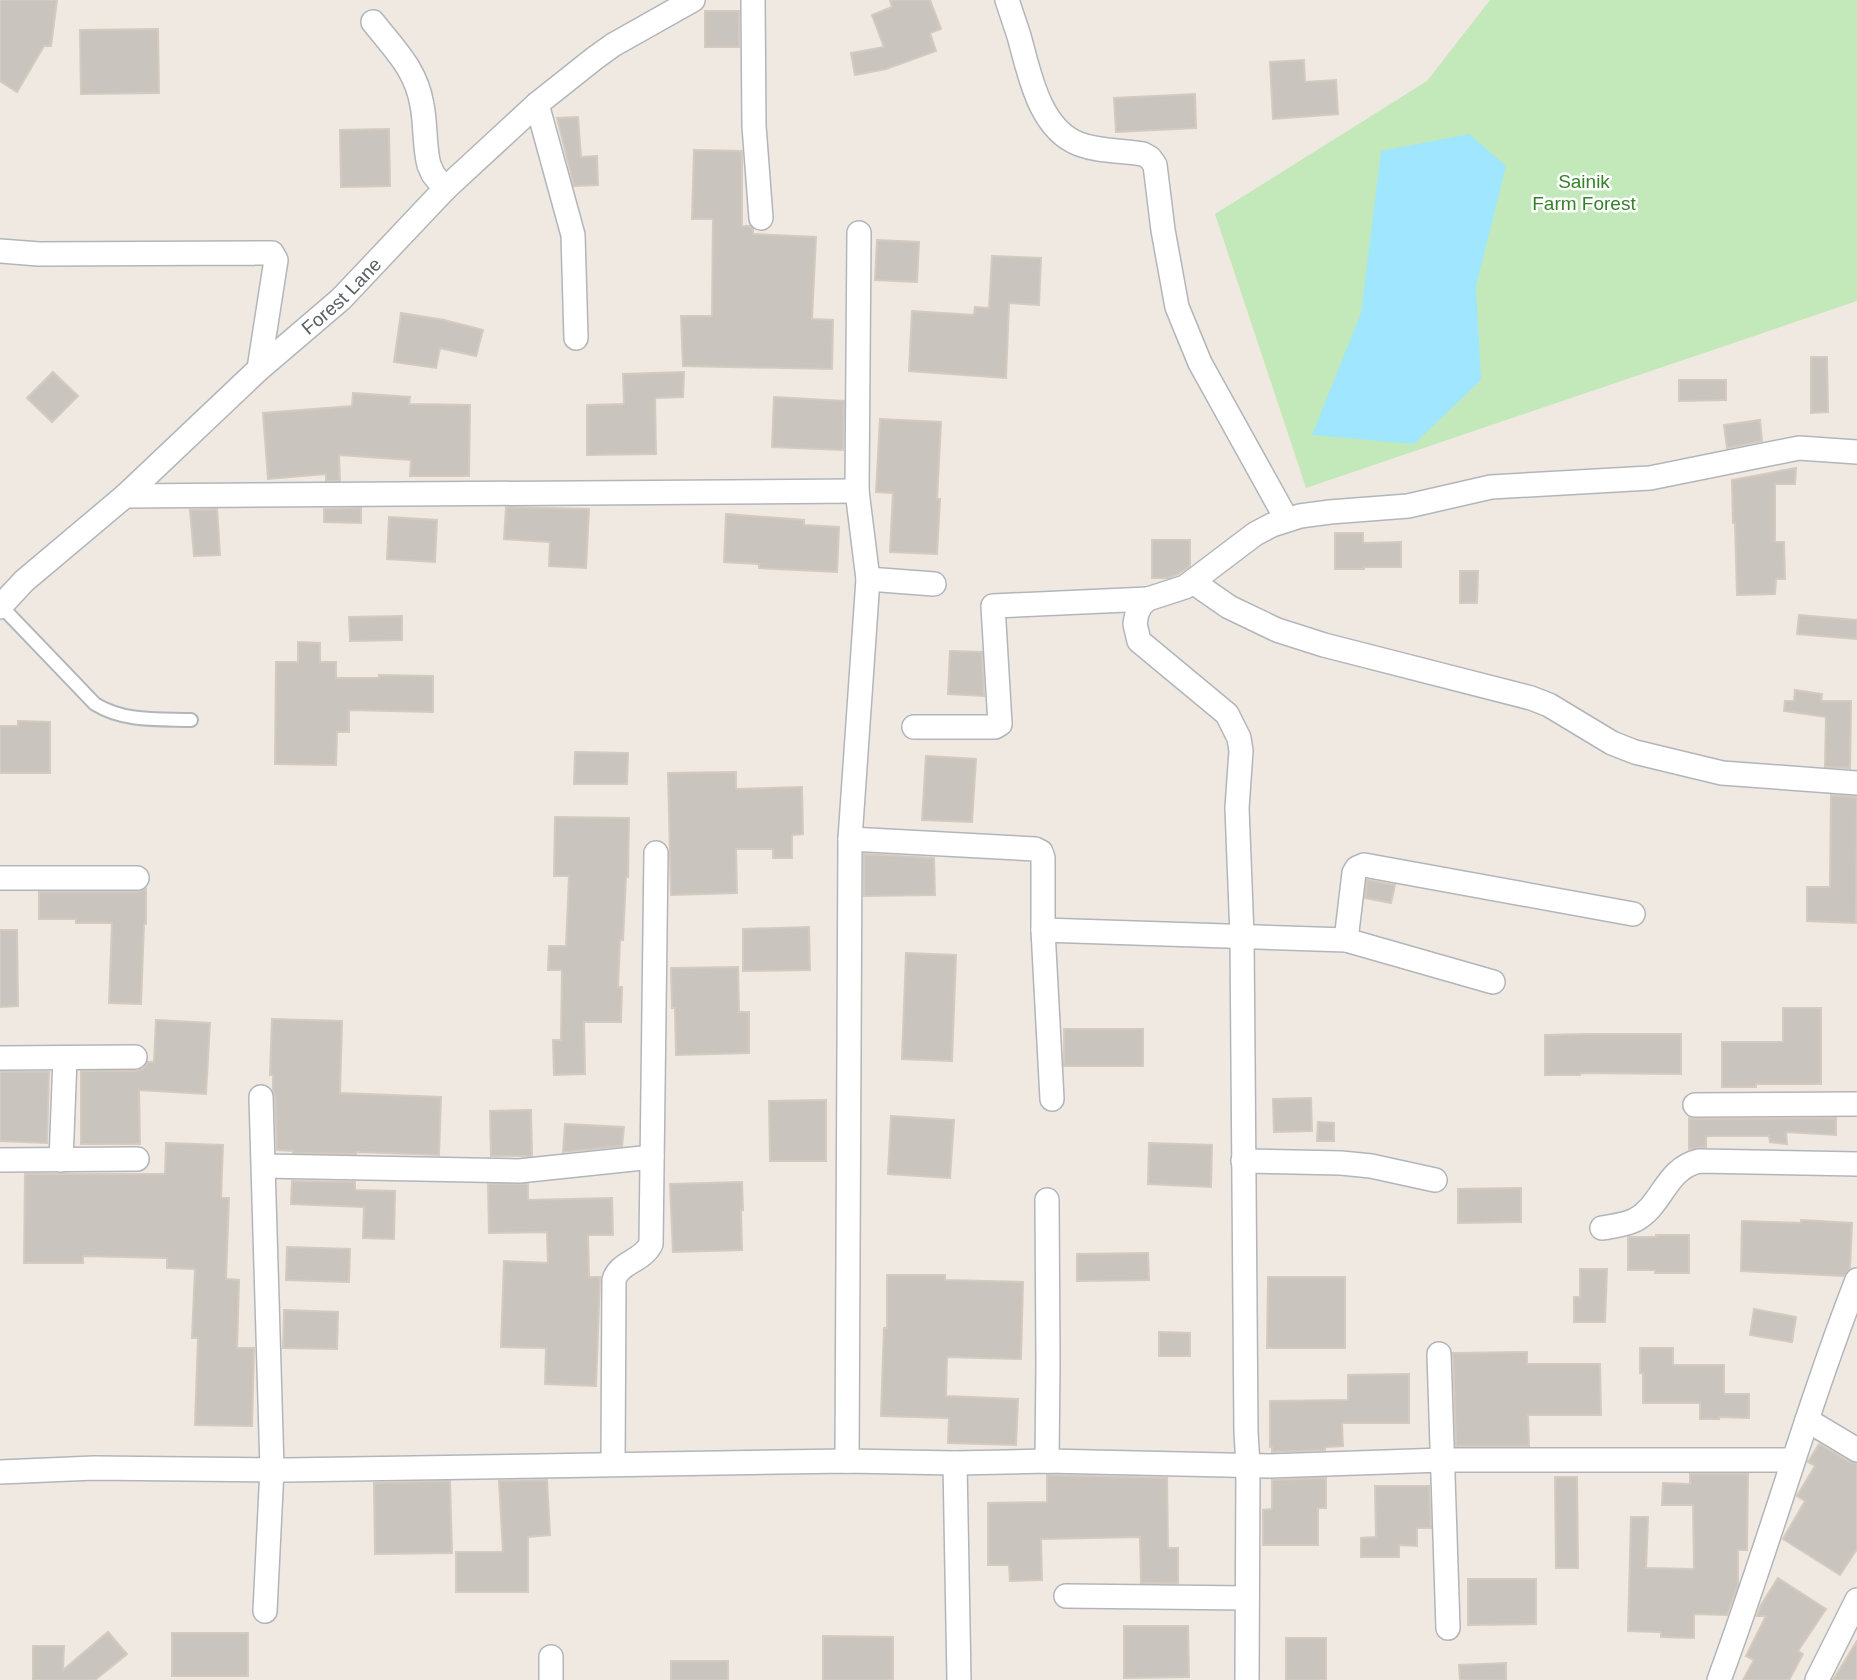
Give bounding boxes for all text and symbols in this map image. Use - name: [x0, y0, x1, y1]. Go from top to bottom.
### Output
- park label: Sainik Farm Forest: [1532, 171, 1636, 214]
- street label: Forest Lane: [297, 253, 385, 339]

